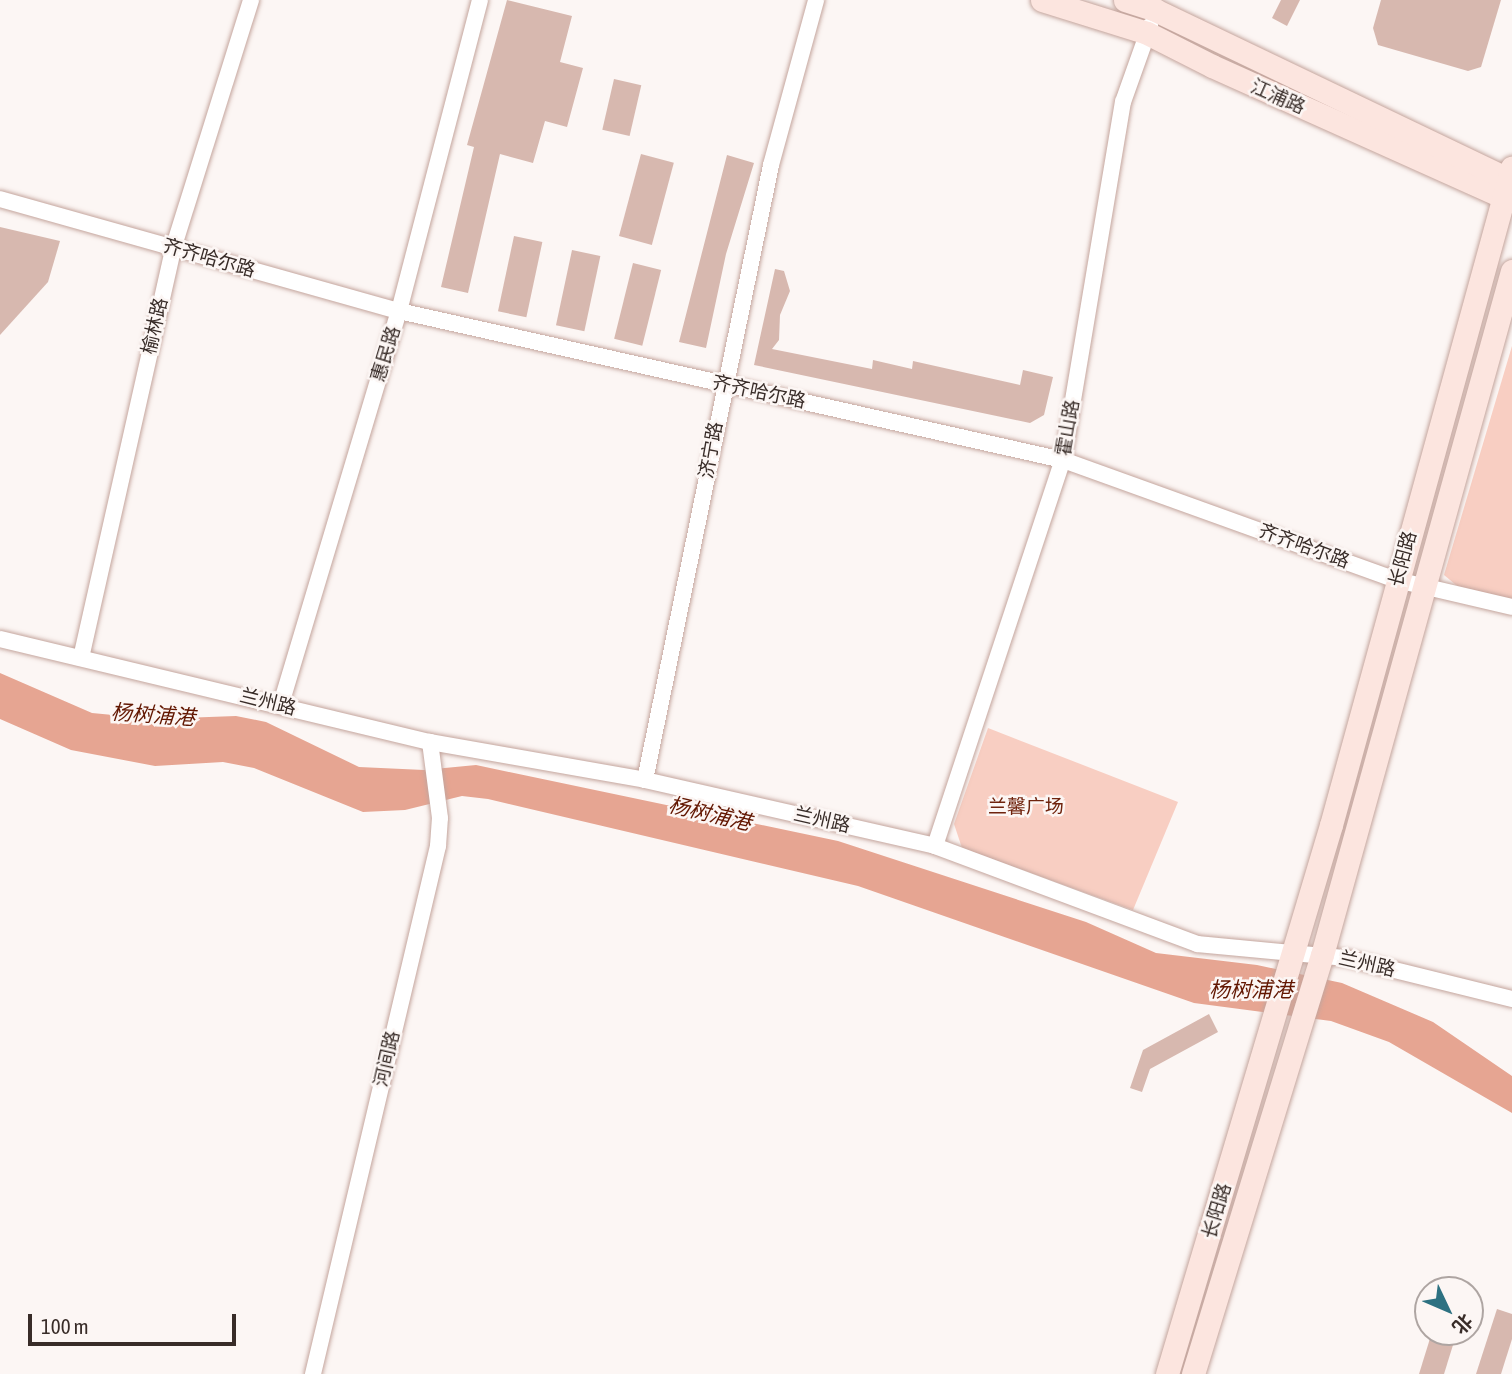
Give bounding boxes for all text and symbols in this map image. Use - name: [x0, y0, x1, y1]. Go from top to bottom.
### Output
- street label: 江浦路: [1247, 75, 1309, 119]
- street label: 齐齐哈尔路: [160, 234, 258, 282]
- street label: 榆林路: [137, 296, 173, 356]
- street label: 惠民路: [367, 323, 405, 385]
- street label: 齐齐哈尔路: [710, 371, 808, 413]
- street label: 霍山路: [1052, 398, 1084, 458]
- street label: 济宁路: [695, 420, 727, 480]
- street label: 齐齐哈尔路: [1255, 519, 1353, 573]
- street label: 长阳路: [1385, 529, 1421, 589]
- street label: 兰州路: [238, 684, 298, 720]
- water label: 杨树浦港: [110, 699, 196, 729]
- water label: 杨树浦港: [666, 791, 754, 835]
- park label: 兰馨广场: [988, 796, 1064, 818]
- street label: 兰州路: [792, 802, 852, 838]
- street label: 兰州路: [1337, 946, 1397, 982]
- water label: 杨树浦港: [1209, 976, 1293, 1002]
- street label: 河间路: [369, 1029, 405, 1089]
- street label: 长阳路: [1198, 1180, 1236, 1242]
- north arrow: [1414, 1276, 1484, 1346]
- scale bar: [32, 1300, 240, 1344]
- text: 北: [1448, 1310, 1477, 1339]
- text: 100 m: [41, 1314, 89, 1338]

